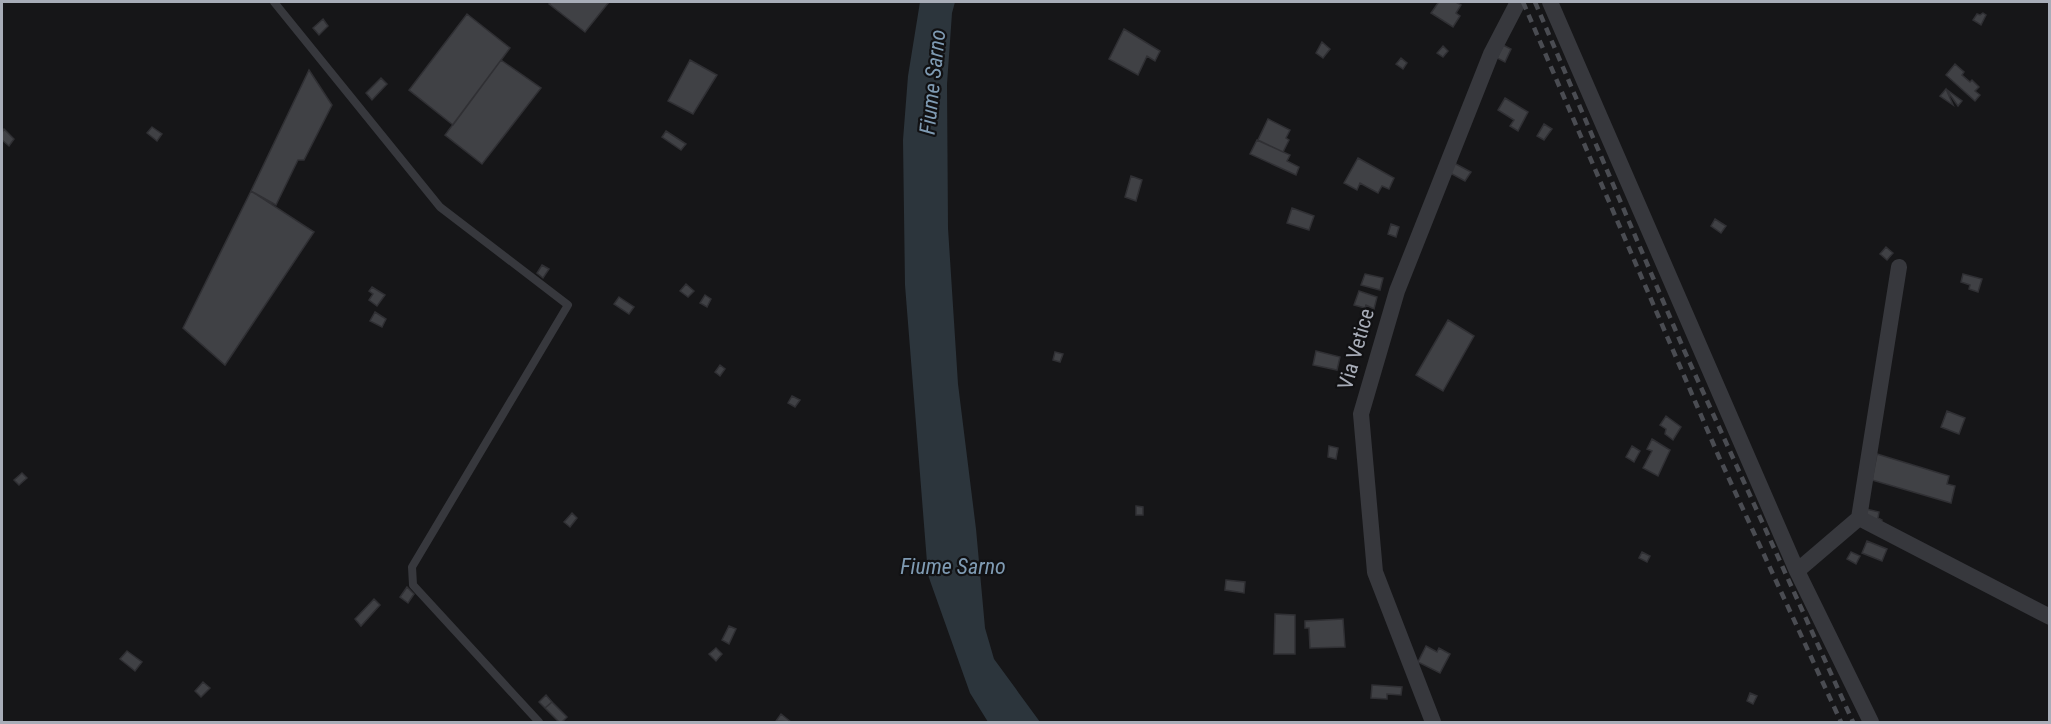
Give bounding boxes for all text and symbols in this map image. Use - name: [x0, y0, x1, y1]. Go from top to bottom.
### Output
- water label: Fiume Sarno: [915, 28, 950, 136]
- street label: Via Vetice: [1333, 306, 1379, 392]
- water label: Fiume Sarno: [900, 554, 1006, 579]

